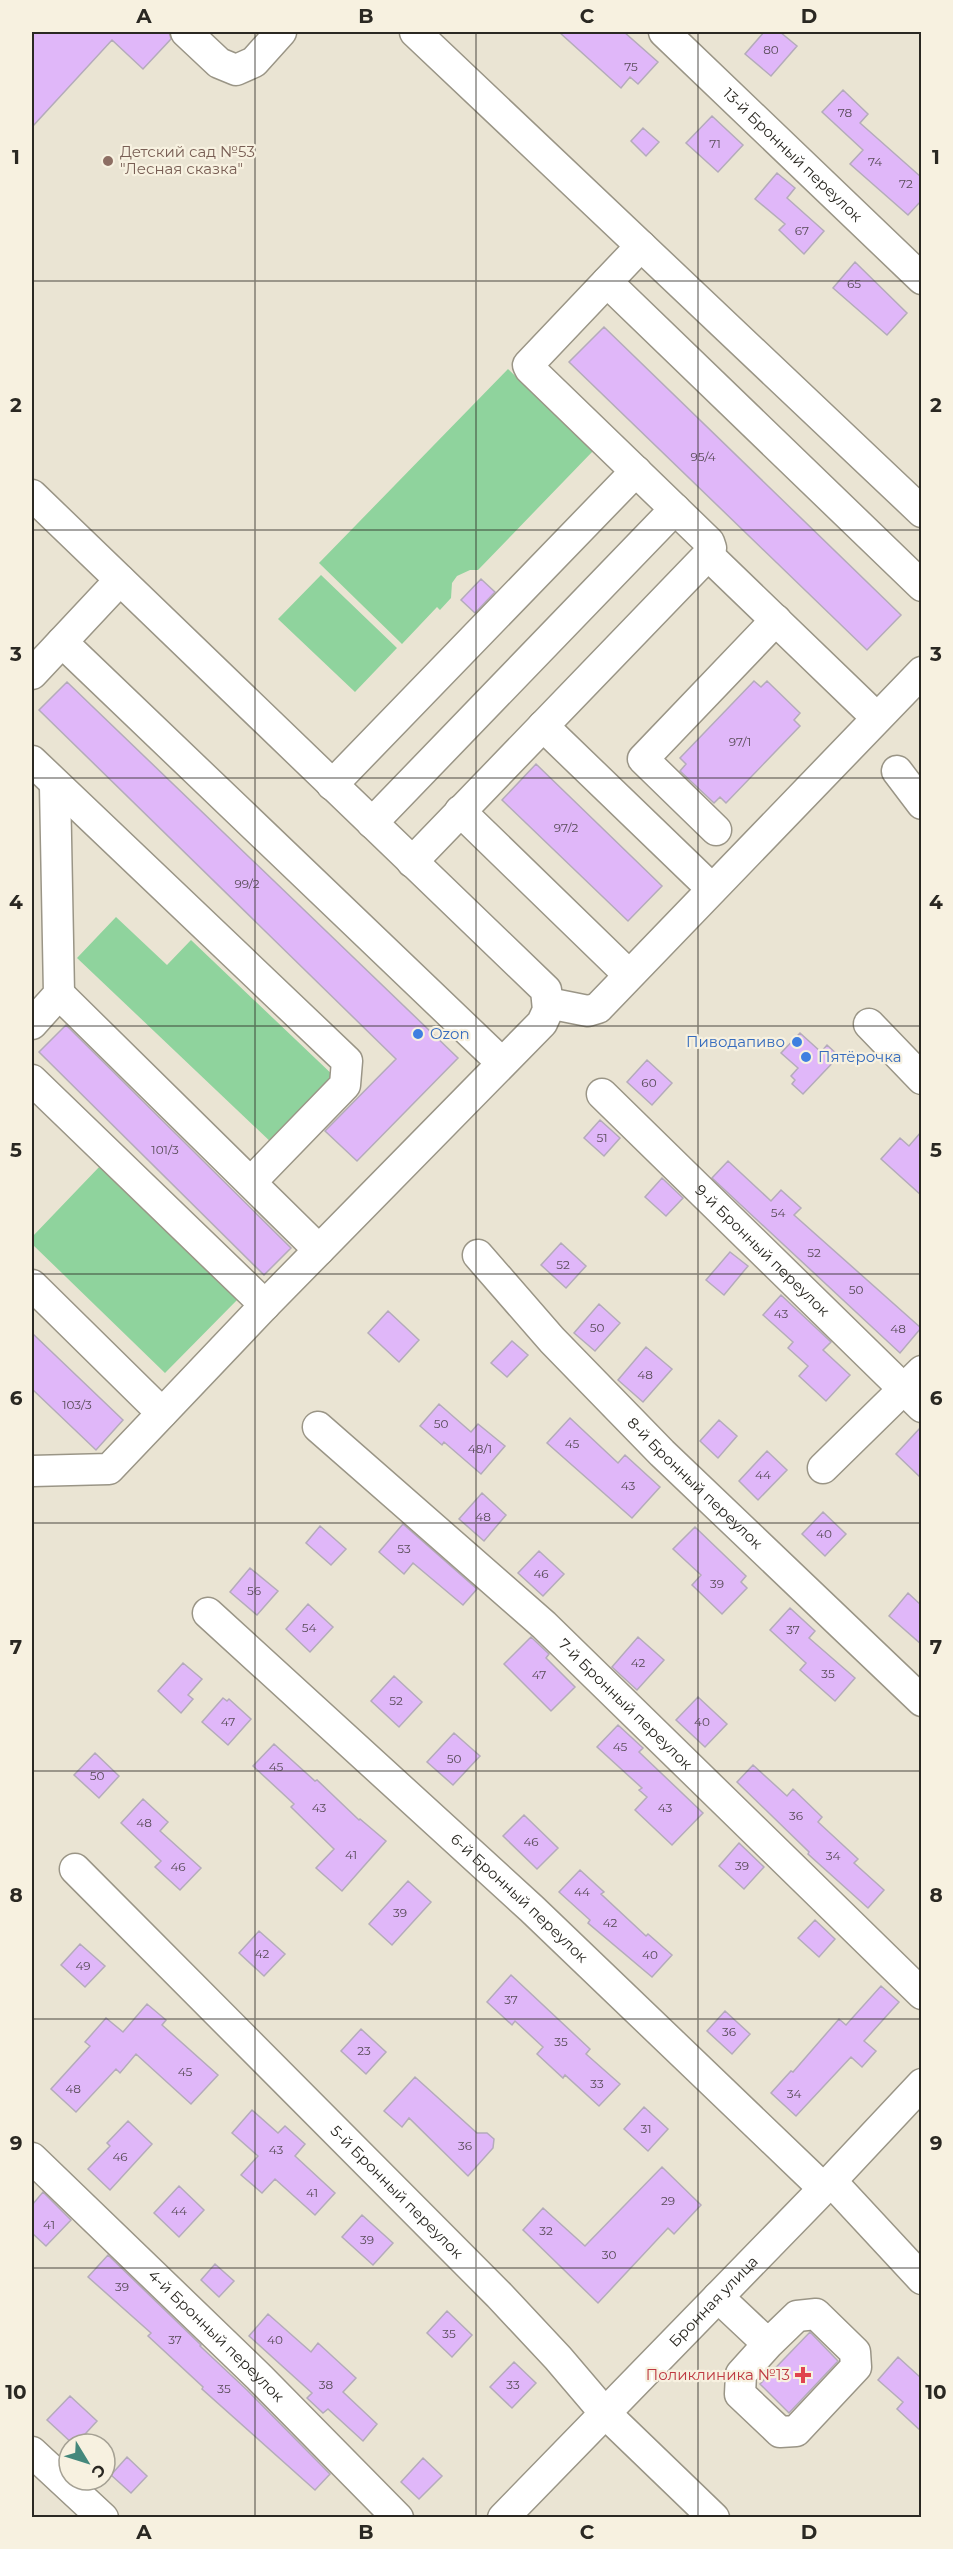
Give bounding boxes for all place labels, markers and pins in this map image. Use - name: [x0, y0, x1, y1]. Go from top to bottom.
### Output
- place label: Детский сад №53 "Лесная сказка": [120, 142, 255, 178]
- marker: Детский сад №53 "Лесная сказка": [101, 154, 115, 168]
- place label: Ozon: [430, 1024, 470, 1043]
- marker: Ozon: [411, 1027, 425, 1041]
- place label: Пиводапиво: [686, 1032, 785, 1051]
- marker: Пиводапиво: [790, 1035, 804, 1049]
- place label: Пятёрочка: [818, 1047, 902, 1066]
- marker: Пятёрочка: [799, 1050, 813, 1064]
- place label: Поликлиника №13: [646, 2365, 790, 2384]
- marker: Поликлиника №13: [794, 2366, 812, 2384]

